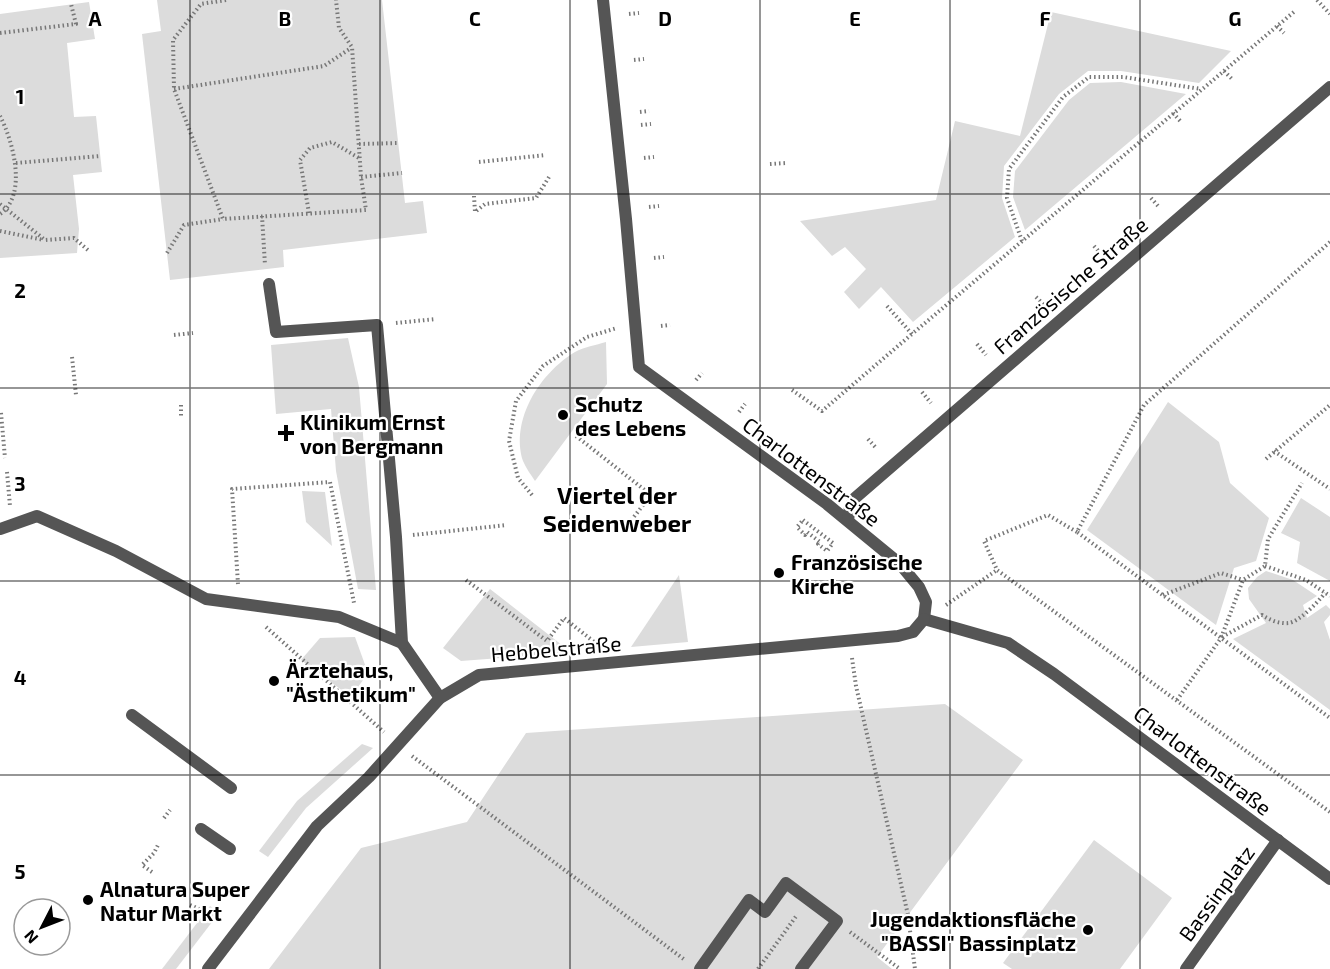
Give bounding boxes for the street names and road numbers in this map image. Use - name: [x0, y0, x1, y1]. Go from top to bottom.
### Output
- street label: Französische Straße: [988, 211, 1152, 359]
- street label: Charlottenstraße: [738, 411, 886, 531]
- street label: Hebbelstraße: [490, 630, 622, 666]
- street label: Charlottenstraße: [1129, 700, 1277, 820]
- street label: Bassinplatz: [1173, 840, 1259, 946]

